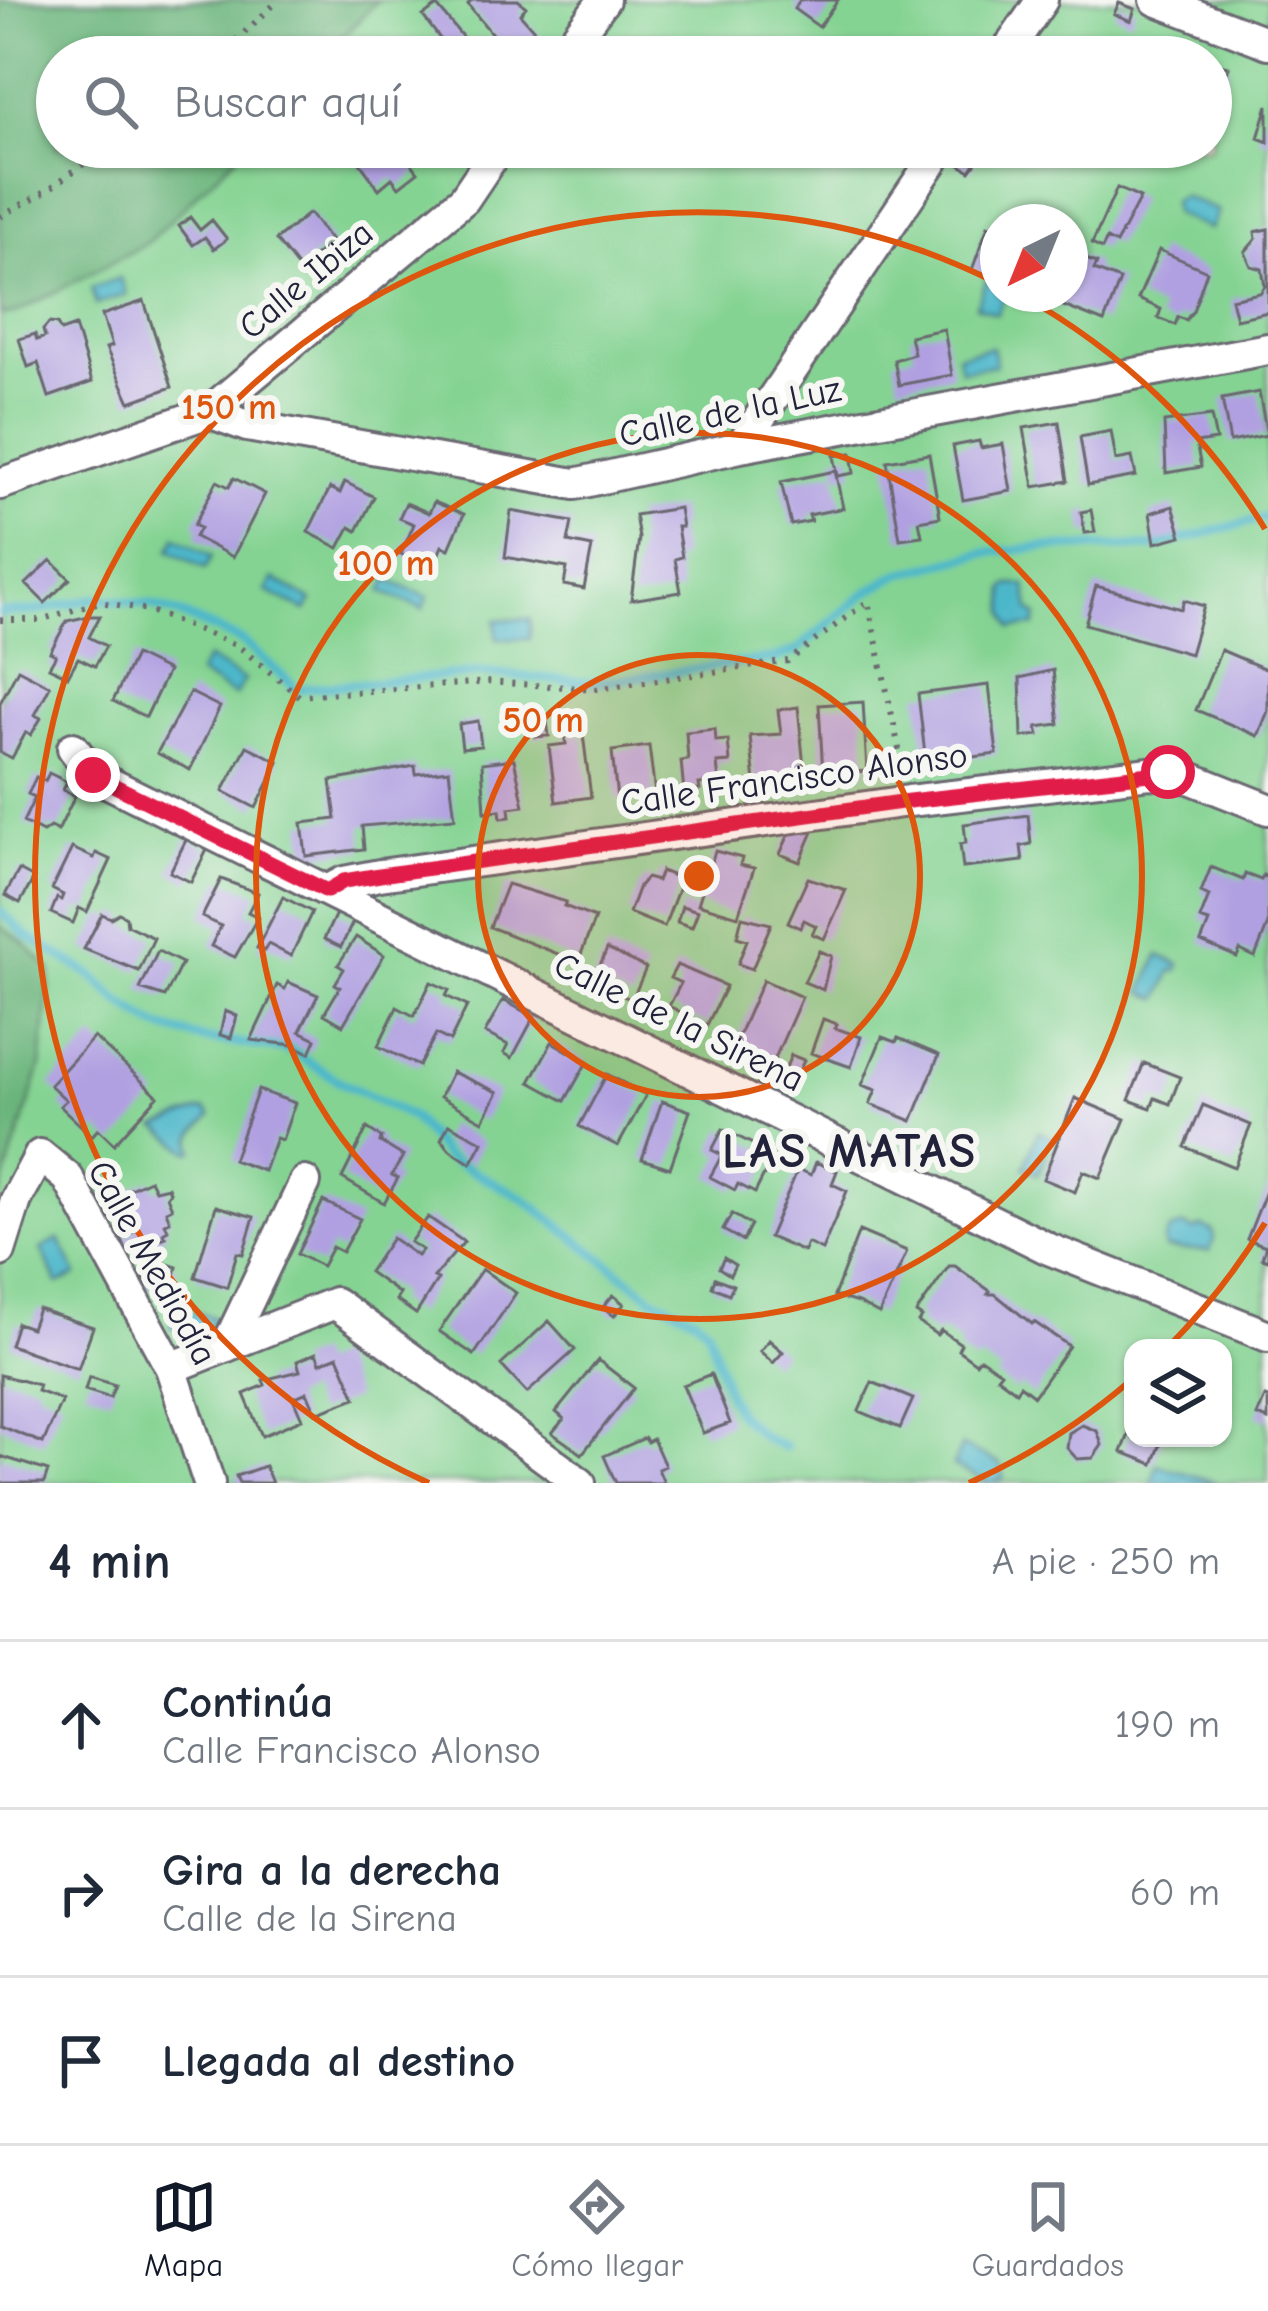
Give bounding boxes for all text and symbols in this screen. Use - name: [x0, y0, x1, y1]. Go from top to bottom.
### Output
- search box: [36, 36, 1232, 168]
- icon: search: [78, 69, 144, 135]
- text: Buscar aquí: [174, 76, 401, 128]
- north arrow: [980, 204, 1088, 312]
- street label: Calle Ibiza: [231, 212, 381, 348]
- street label: Calle de la Luz: [615, 368, 845, 456]
- text: 150 m: [181, 387, 277, 428]
- text: 100 m: [338, 543, 434, 584]
- text: 50 m: [502, 700, 584, 741]
- street label: Calle Francisco Alonso: [618, 734, 970, 824]
- route start: [1141, 745, 1195, 799]
- route end: [66, 748, 120, 802]
- centre of rings: [678, 855, 720, 897]
- street label: Calle de la Sirena: [548, 944, 810, 1100]
- district label: LAS MATAS: [722, 1124, 978, 1179]
- street label: Calle Mediodía: [79, 1154, 225, 1372]
- map controls: [1124, 1339, 1232, 1447]
- button: layers: [1124, 1339, 1232, 1447]
- text: 4 min: [48, 1532, 171, 1591]
- text: A pie · 250 m: [992, 1539, 1220, 1584]
- text: Continúa: [162, 1676, 333, 1728]
- icon: ahead: [48, 1692, 114, 1758]
- text: 190 m: [1115, 1702, 1220, 1747]
- text: Calle Francisco Alonso: [162, 1728, 541, 1773]
- text: Gira a la derecha: [162, 1844, 501, 1896]
- icon: right: [48, 1860, 114, 1926]
- text: 60 m: [1130, 1870, 1220, 1915]
- text: Calle de la Sirena: [162, 1896, 457, 1941]
- icon: arrive: [48, 2028, 114, 2094]
- text: Llegada al destino: [162, 2035, 515, 2087]
- tab: Mapa: [144, 2174, 223, 2284]
- tab: Cómo llegar: [511, 2174, 683, 2284]
- tab: Guardados: [971, 2174, 1124, 2284]

